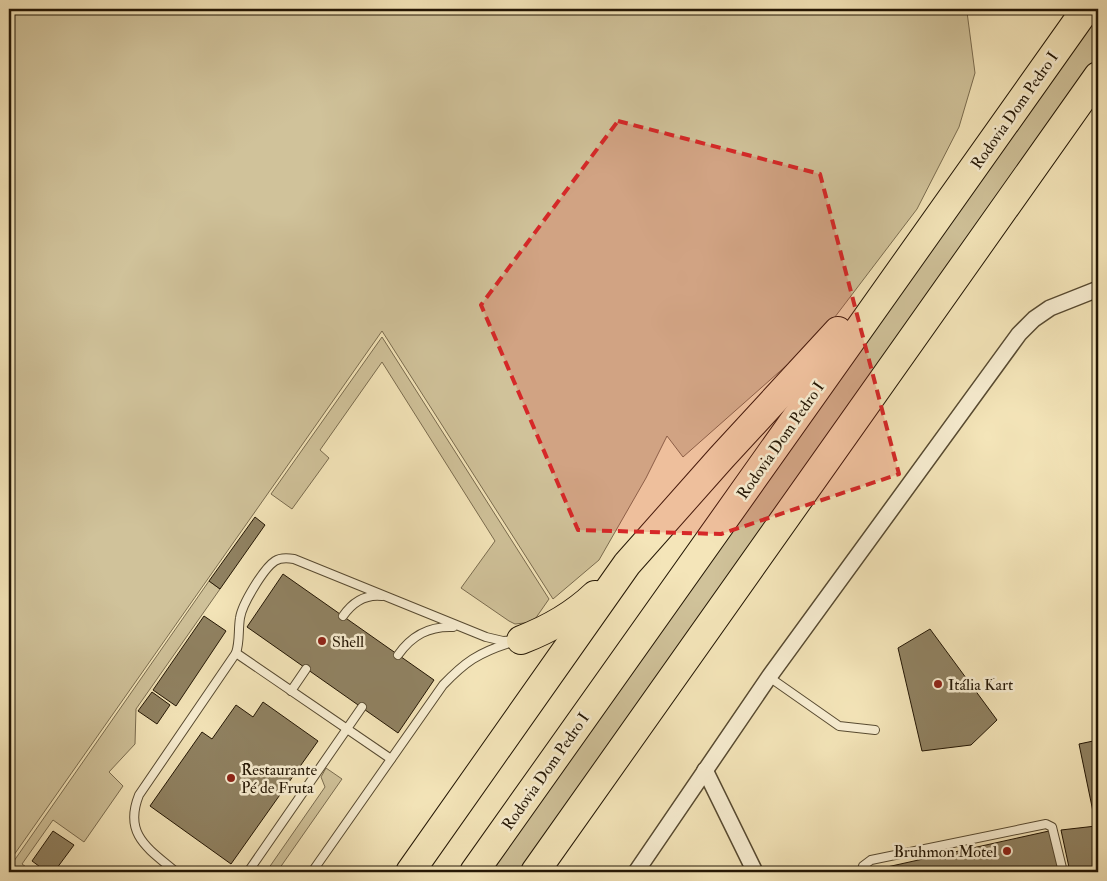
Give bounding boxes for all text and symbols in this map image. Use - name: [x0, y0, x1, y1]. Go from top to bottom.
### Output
- street label: Rodovia Dom Pedro I: [967, 48, 1063, 173]
- street label: Rodovia Dom Pedro I: [733, 378, 829, 503]
- place label: Shell: [332, 632, 364, 652]
- marker: Shell: [316, 635, 328, 647]
- place label: Itália Kart: [948, 675, 1013, 695]
- marker: Itália Kart: [932, 678, 944, 690]
- street label: Rodovia Dom Pedro I: [498, 709, 594, 834]
- place label: Restaurante Pé de Fruta: [241, 760, 317, 798]
- marker: Restaurante Pé de Fruta: [225, 772, 237, 784]
- place label: Bruhmon Motel: [893, 842, 997, 862]
- marker: Bruhmon Motel: [1001, 845, 1013, 857]

